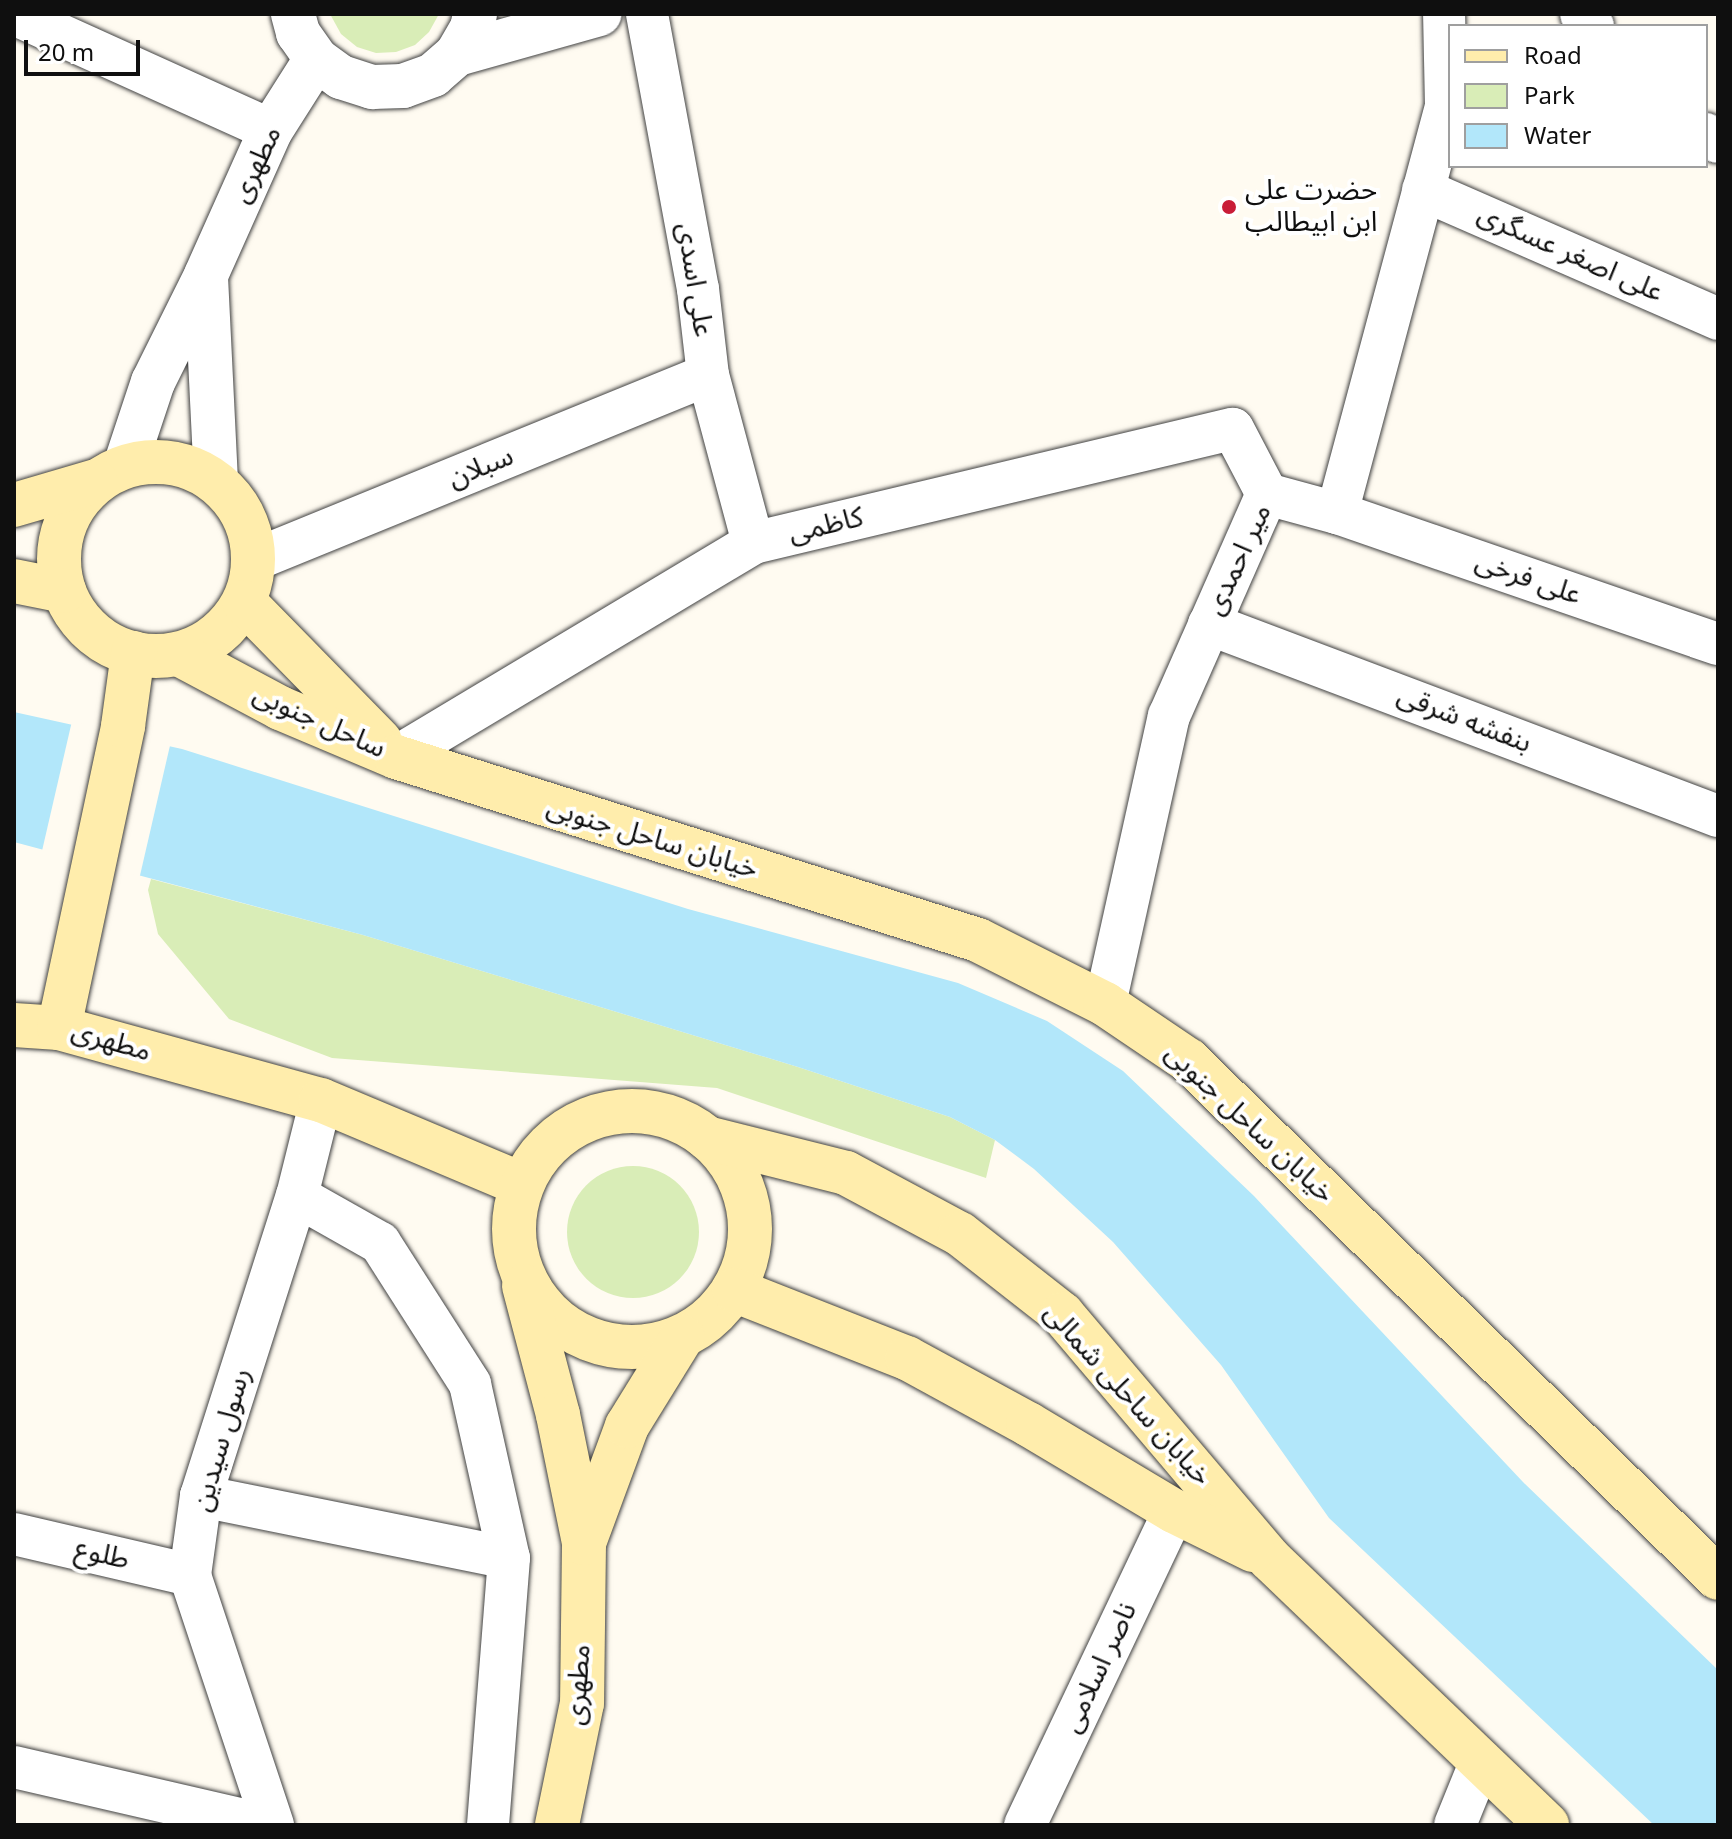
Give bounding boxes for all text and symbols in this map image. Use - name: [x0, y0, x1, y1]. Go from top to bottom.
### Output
- scale bar: [28, 24, 144, 74]
- legend: [1448, 24, 1708, 168]
- text: 20 m: [38, 28, 94, 79]
- text: Road: [1524, 31, 1582, 82]
- text: Park: [1524, 71, 1575, 122]
- text: Water: [1524, 111, 1591, 162]
- street label: مطهری: [225, 121, 289, 209]
- place label: حضرت علی ابن ابیطالب: [1245, 174, 1377, 240]
- marker: حضرت علی ابن ابیطالب: [1220, 198, 1238, 216]
- street label: علی اصغر عسگری: [1472, 198, 1668, 310]
- street label: علی اسدی: [668, 220, 720, 340]
- street label: سبلان: [443, 440, 519, 496]
- street label: میر احمدی: [1199, 499, 1279, 621]
- street label: کاظمی: [785, 501, 867, 551]
- street label: علی فرخی: [1471, 545, 1585, 613]
- street label: ساحل جنوبی: [247, 678, 391, 766]
- street label: بنفشه شرقی: [1392, 679, 1536, 761]
- street label: خیابان ساحل جنوبی: [542, 791, 762, 887]
- street label: مطهری: [67, 1015, 155, 1069]
- street label: خیابان ساحل جنوبی: [1157, 1037, 1341, 1211]
- street label: خیابان ساحلی شمالی: [1036, 1297, 1218, 1493]
- street label: رسول سیدین: [186, 1365, 258, 1515]
- street label: طلوع: [72, 1532, 132, 1578]
- street label: ناصر اسلامی: [1055, 1597, 1145, 1739]
- street label: مطهری: [559, 1643, 599, 1727]

